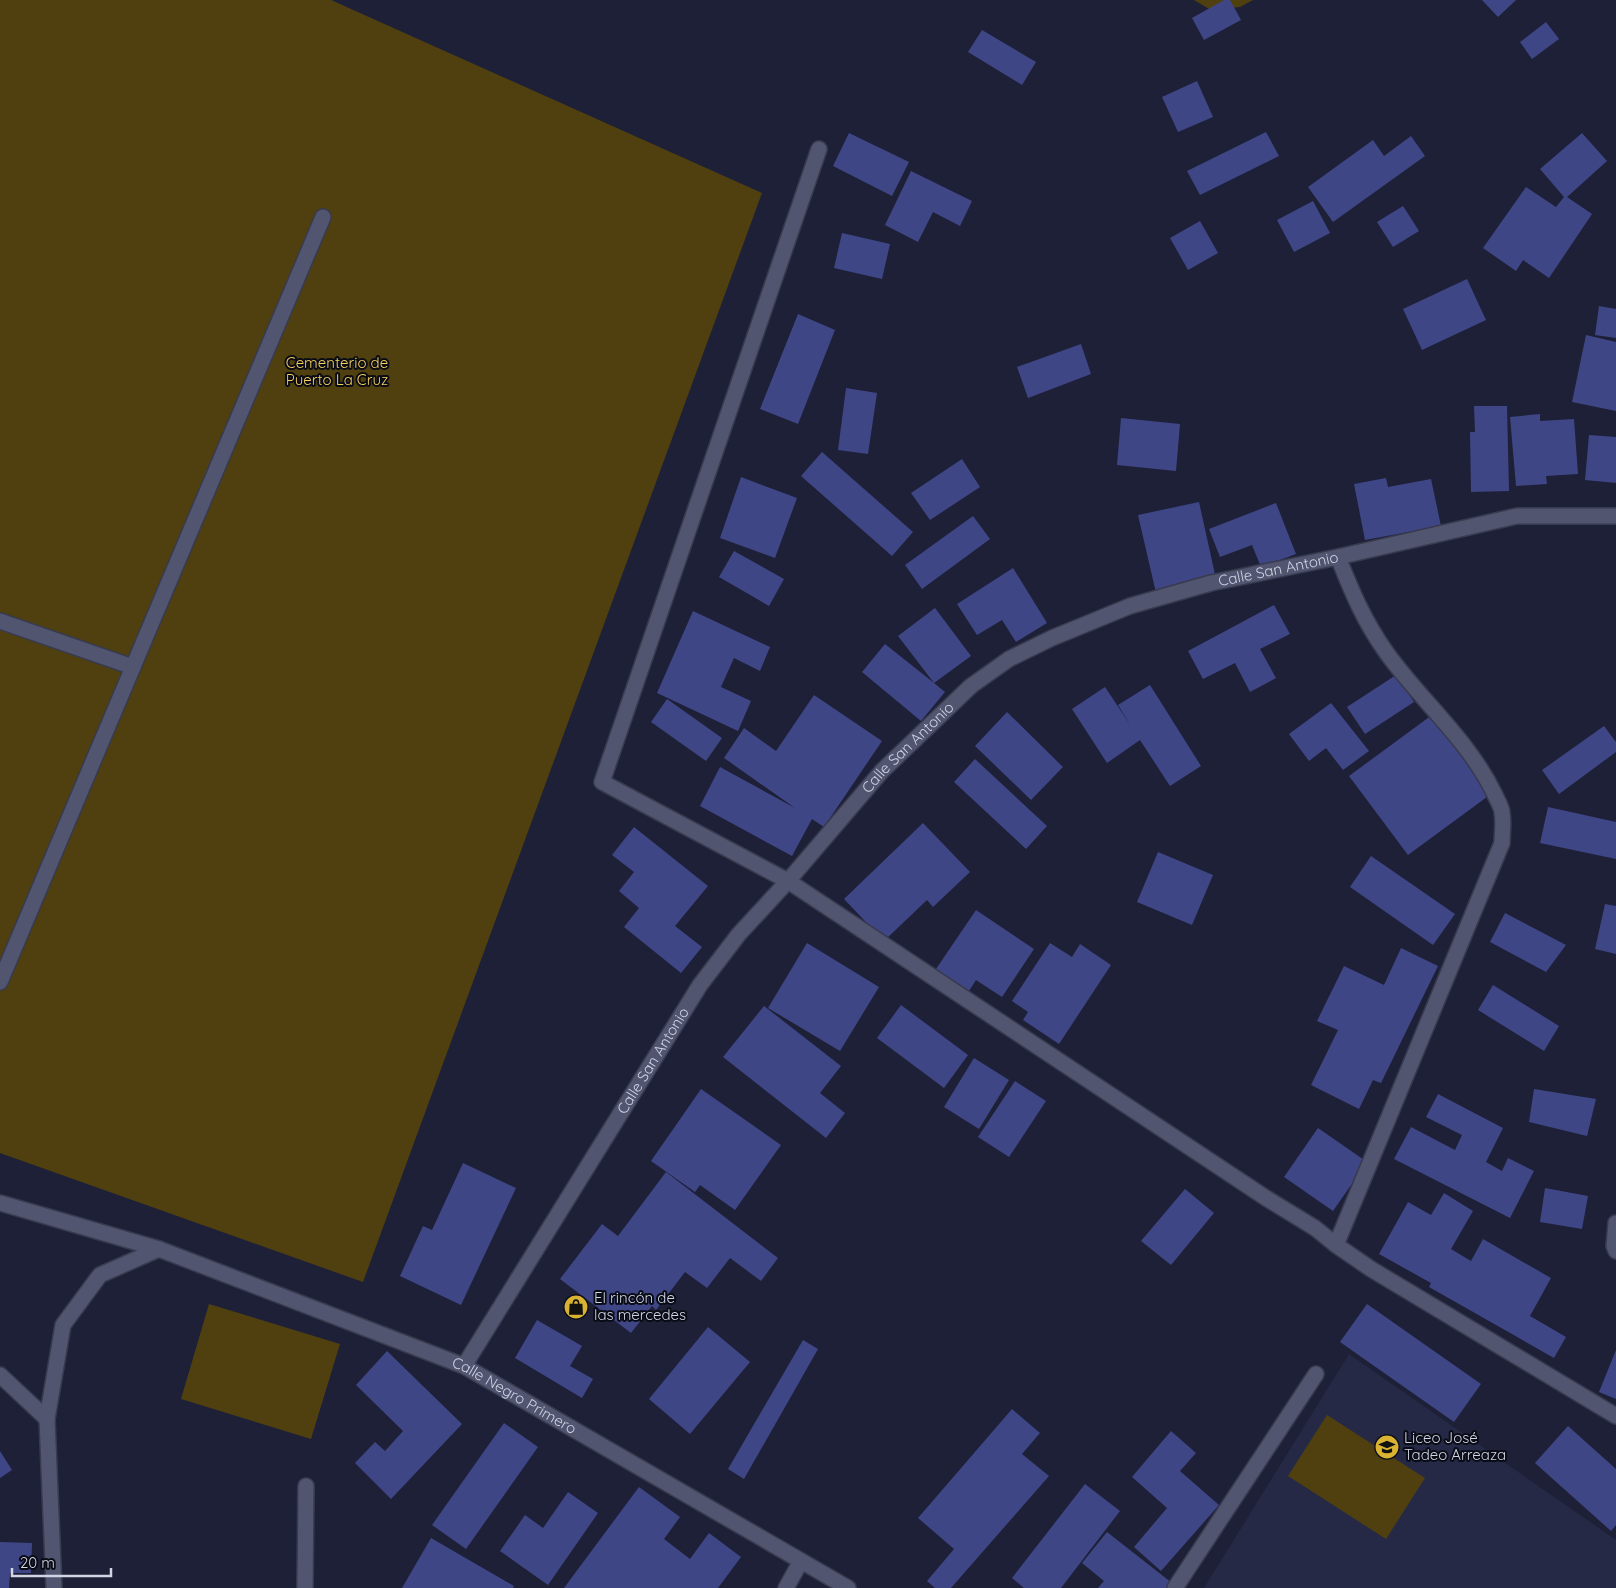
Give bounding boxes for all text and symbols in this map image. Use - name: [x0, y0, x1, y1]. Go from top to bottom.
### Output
- park label: Cementerio de Puerto La Cruz: [286, 353, 388, 389]
- street label: Calle San Antonio: [1217, 547, 1340, 590]
- street label: Calle San Antonio: [857, 698, 957, 797]
- street label: Calle San Antonio: [612, 1004, 693, 1117]
- place label: El rincón de las mercedes: [594, 1288, 686, 1324]
- shop icon: El rincón de las mercedes: [563, 1294, 589, 1320]
- street label: Calle Negro Primero: [450, 1352, 580, 1438]
- place label: Liceo José Tadeo Arreaza: [1404, 1428, 1506, 1464]
- school or university icon: Liceo José Tadeo Arreaza: [1374, 1434, 1400, 1460]
- scale bar: [12, 1546, 111, 1578]
- text: 20 m: [20, 1553, 55, 1572]

